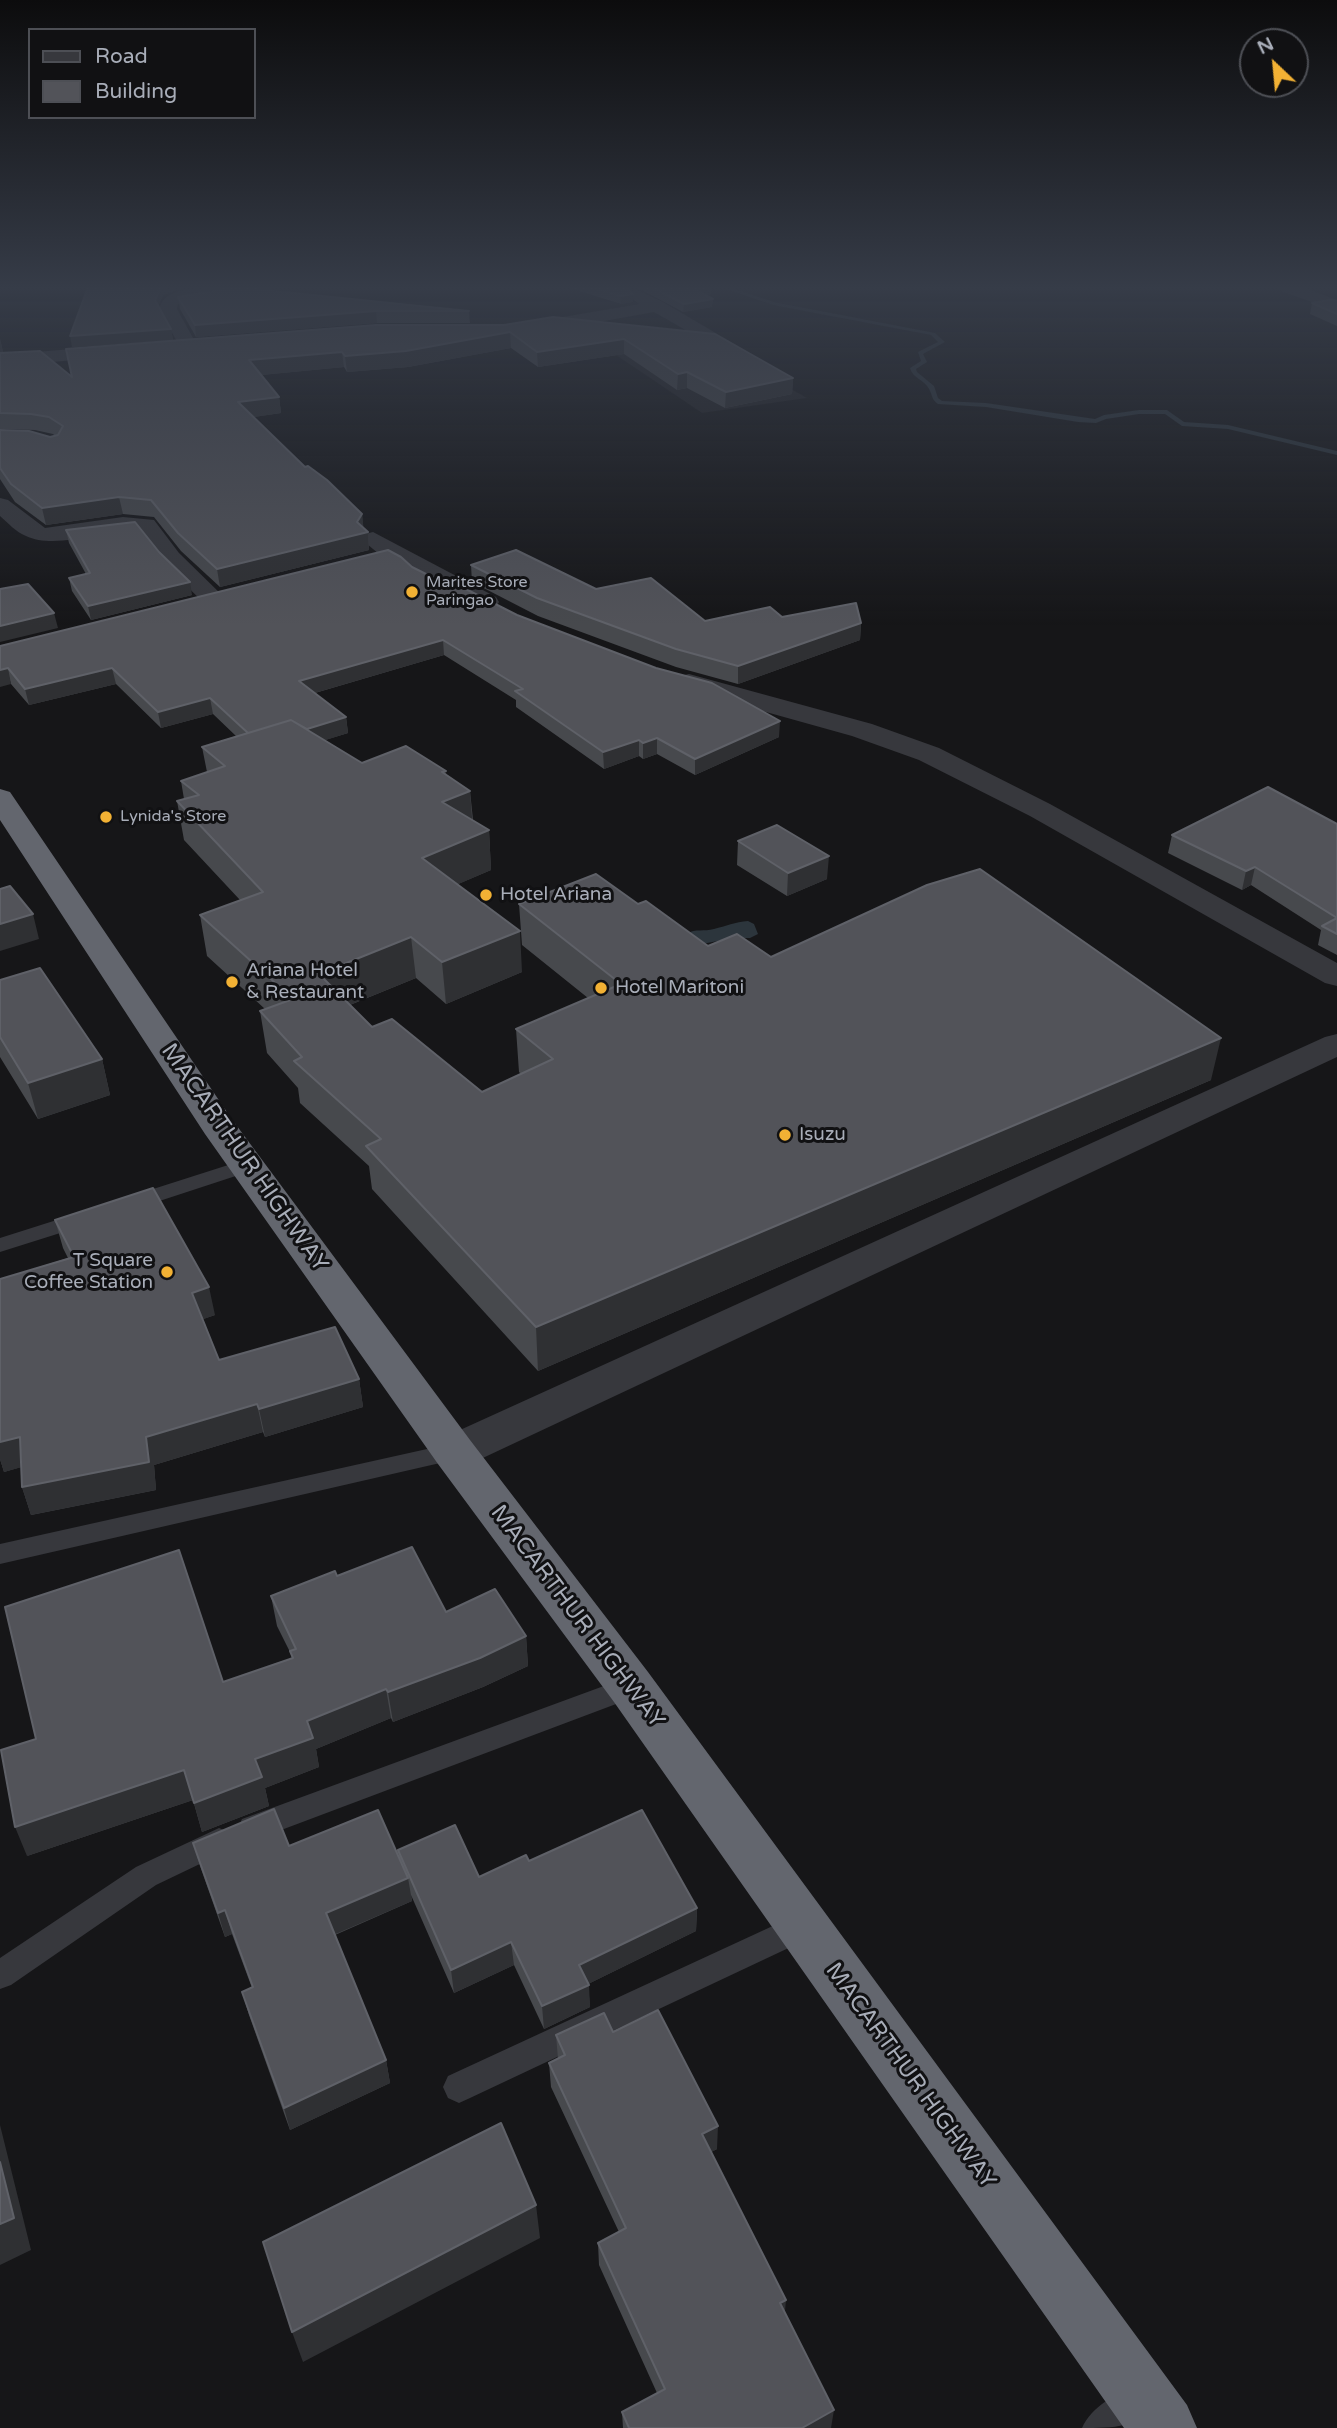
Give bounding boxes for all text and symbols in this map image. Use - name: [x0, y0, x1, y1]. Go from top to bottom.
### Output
- legend: [28, 28, 256, 119]
- north arrow: [1239, 28, 1309, 98]
- text: N: [1254, 33, 1277, 59]
- text: Road: [95, 44, 148, 69]
- text: Building: [95, 79, 177, 104]
- place label: Marites Store Paringao: [426, 573, 528, 611]
- marker: Marites Store Paringao: [404, 584, 420, 600]
- place label: Lynida's Store: [120, 807, 226, 827]
- marker: Lynida's Store: [98, 809, 114, 825]
- place label: Hotel Ariana: [500, 884, 612, 906]
- marker: Hotel Ariana: [478, 887, 494, 903]
- place label: Ariana Hotel & Restaurant: [246, 960, 364, 1004]
- marker: Ariana Hotel & Restaurant: [224, 974, 240, 990]
- place label: Hotel Maritoni: [615, 977, 744, 999]
- marker: Hotel Maritoni: [593, 980, 609, 996]
- street label: MACARTHUR HIGHWAY: [155, 1039, 333, 1277]
- place label: Isuzu: [799, 1124, 846, 1146]
- marker: Isuzu: [777, 1127, 793, 1143]
- place label: T Square Coffee Station: [24, 1250, 153, 1294]
- marker: T Square Coffee Station: [159, 1264, 175, 1280]
- street label: MACARTHUR HIGHWAY: [484, 1500, 670, 1734]
- street label: MACARTHUR HIGHWAY: [819, 1958, 1001, 2194]

